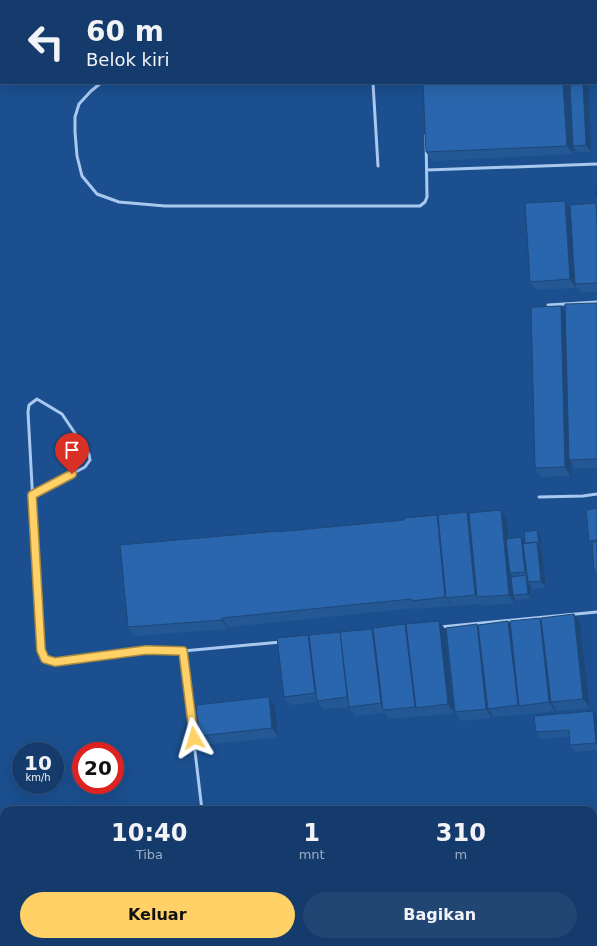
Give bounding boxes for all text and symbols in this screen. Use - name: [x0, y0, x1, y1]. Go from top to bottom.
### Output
- text: 60 m: [86, 15, 164, 48]
- icon: left: [20, 16, 72, 68]
- text: Belok kiri: [86, 49, 169, 70]
- pin: [55, 433, 89, 474]
- icon: arrive: [61, 439, 83, 461]
- position arrow: [173, 717, 215, 759]
- speed limit sign: 20: [72, 742, 124, 794]
- text: 10: [24, 751, 52, 775]
- text: km/h: [25, 772, 51, 783]
- text: 10:40: [111, 819, 188, 847]
- text: 1: [303, 819, 320, 847]
- text: 310: [436, 819, 486, 847]
- text: Tiba: [136, 847, 163, 862]
- text: mnt: [299, 847, 325, 862]
- text: m: [454, 847, 467, 862]
- button: Keluar: [20, 892, 295, 938]
- button: Bagikan: [303, 892, 577, 938]

